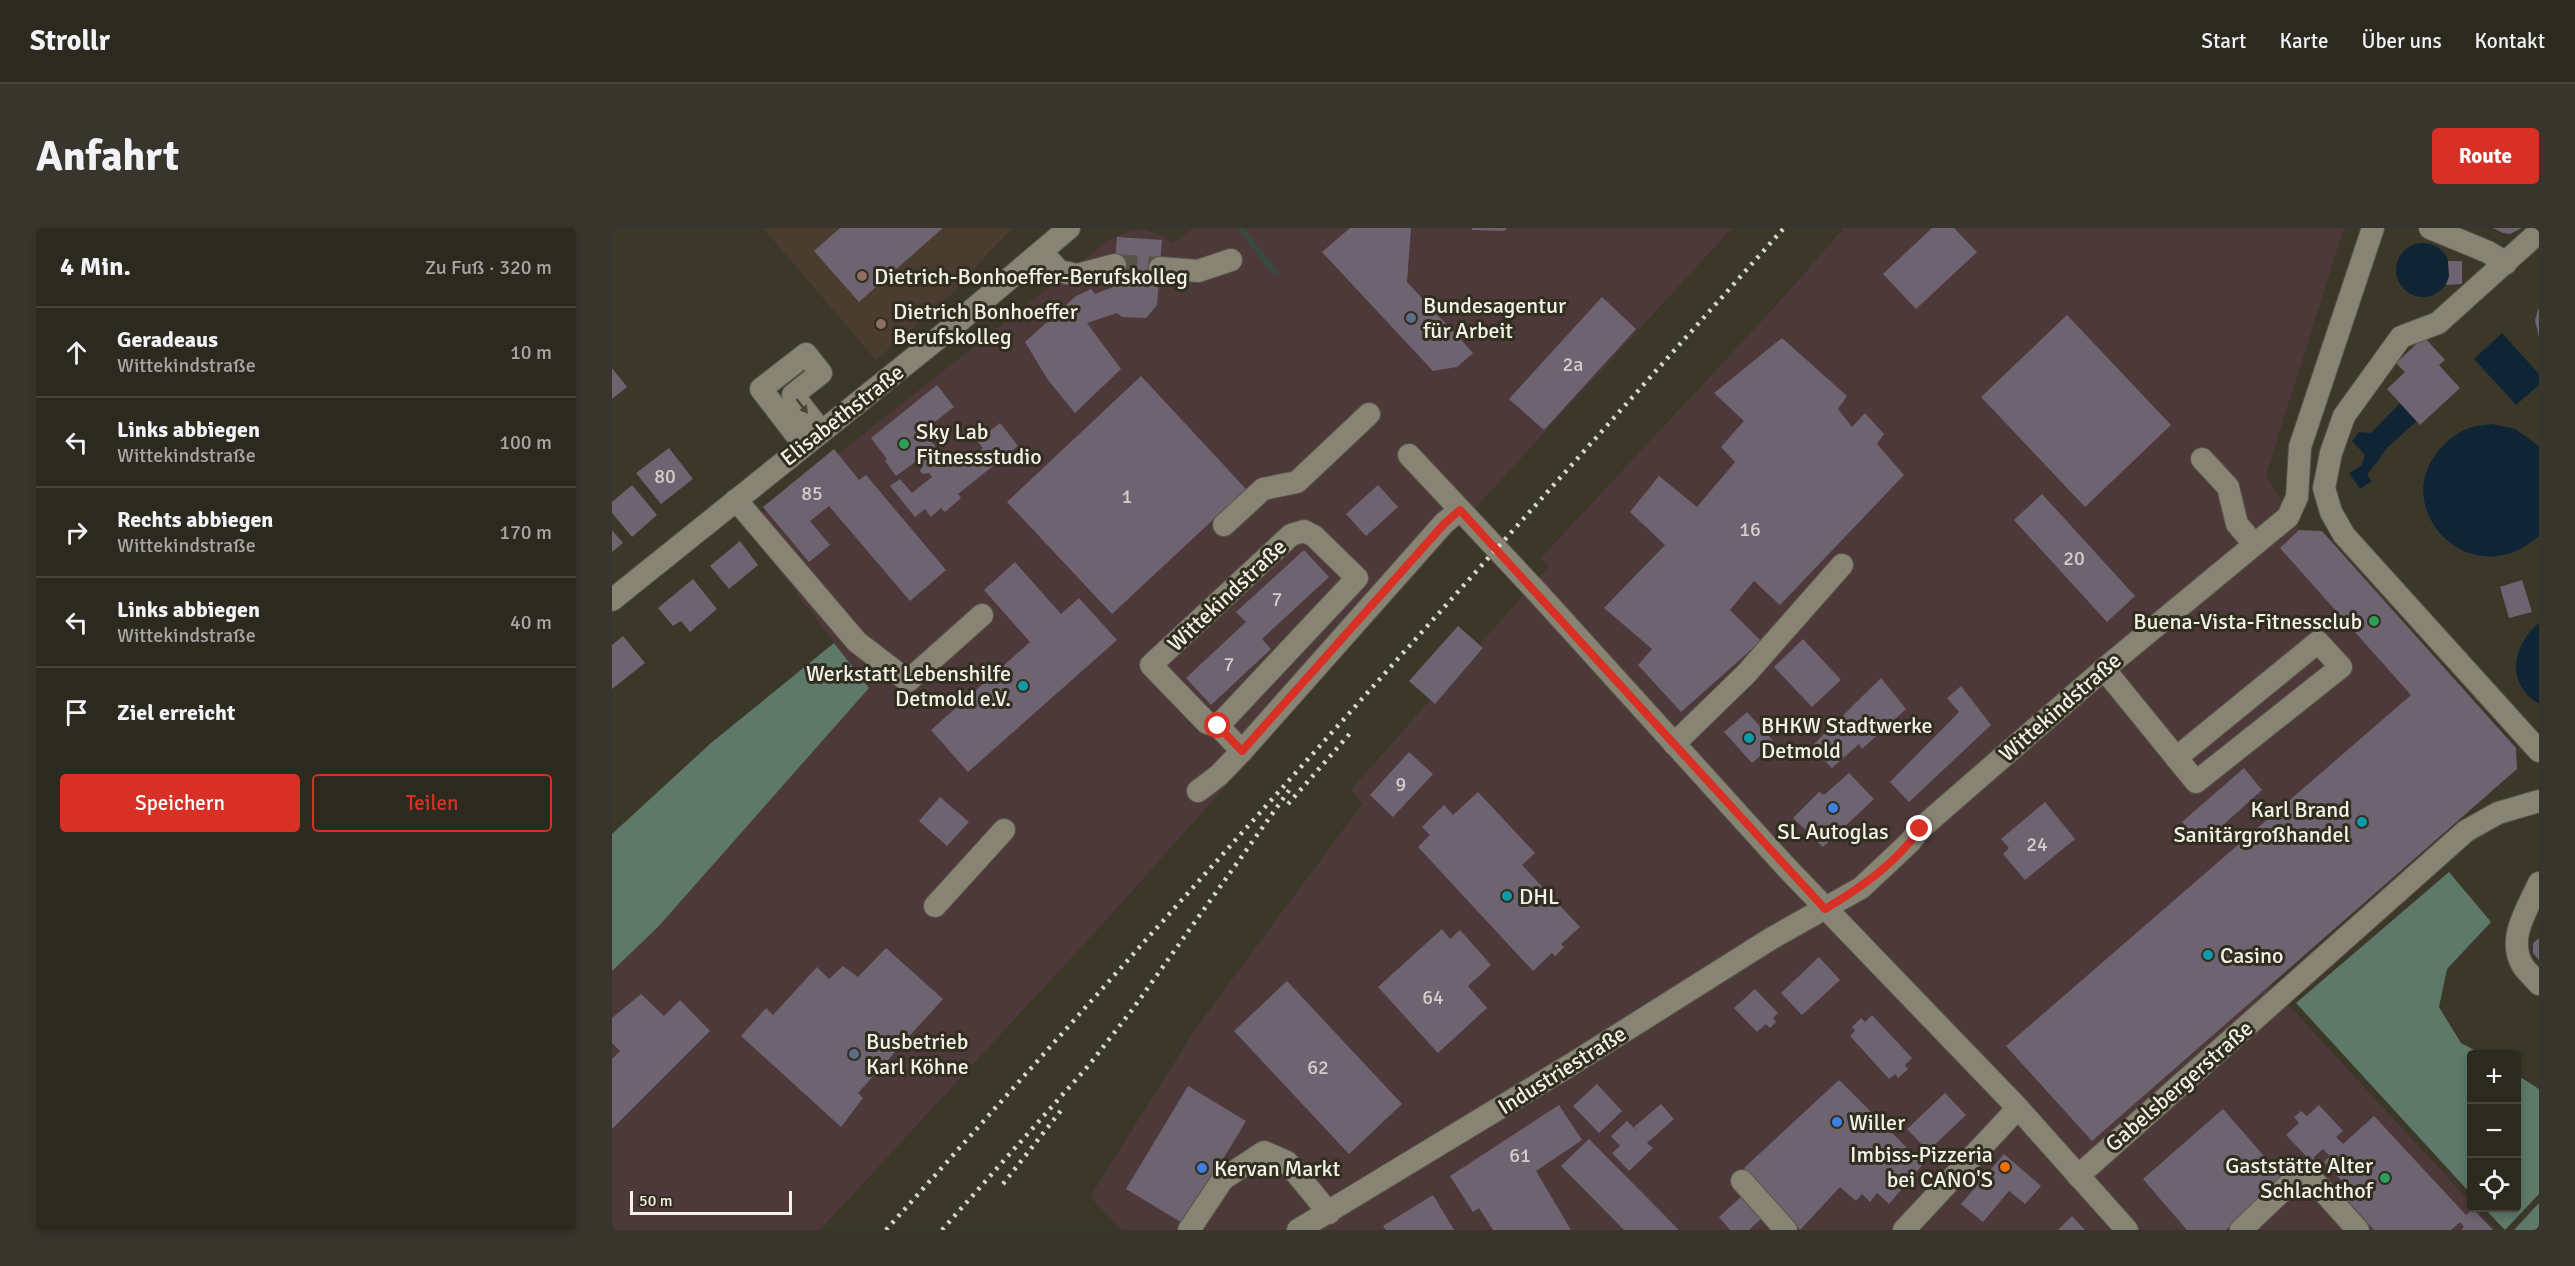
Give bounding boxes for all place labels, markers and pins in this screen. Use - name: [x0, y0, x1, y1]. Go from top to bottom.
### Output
- place label: Dietrich-Bonhoeffer-Berufskolleg: [874, 263, 1188, 290]
- marker: Dietrich-Bonhoeffer-Berufskolleg: [855, 269, 869, 283]
- place label: Bundesagentur für Arbeit: [1423, 292, 1566, 344]
- place label: Dietrich Bonhoeffer Berufskolleg: [893, 298, 1078, 350]
- marker: Bundesagentur für Arbeit: [1404, 311, 1418, 325]
- marker: Dietrich Bonhoeffer Berufskolleg: [874, 317, 888, 331]
- place label: Sky Lab Fitnessstudio: [916, 418, 1042, 470]
- marker: Sky Lab Fitnessstudio: [897, 437, 911, 451]
- place label: Buena-Vista-Fitnessclub: [2133, 608, 2362, 635]
- marker: Buena-Vista-Fitnessclub: [2367, 614, 2381, 628]
- place label: Werkstatt Lebenshilfe Detmold e.V.: [806, 660, 1011, 712]
- marker: Werkstatt Lebenshilfe Detmold e.V.: [1016, 679, 1030, 693]
- place label: BHKW Stadtwerke Detmold: [1761, 712, 1933, 764]
- marker: BHKW Stadtwerke Detmold: [1742, 731, 1756, 745]
- place label: Karl Brand Sanitärgroßhandel: [2173, 796, 2350, 848]
- marker: SL Autoglas: [1826, 801, 1840, 815]
- marker: Karl Brand Sanitärgroßhandel: [2355, 815, 2369, 829]
- place label: SL Autoglas: [1777, 818, 1889, 845]
- place label: DHL: [1519, 883, 1559, 910]
- marker: DHL: [1500, 889, 1514, 903]
- place label: Casino: [2220, 942, 2283, 969]
- marker: Casino: [2201, 948, 2215, 962]
- place label: Busbetrieb Karl Köhne: [866, 1028, 969, 1080]
- marker: Busbetrieb Karl Köhne: [847, 1047, 861, 1061]
- place label: Willer: [1849, 1109, 1905, 1136]
- marker: Willer: [1830, 1115, 1844, 1129]
- place label: Imbiss-Pizzeria bei CANO'S: [1850, 1141, 1993, 1193]
- place label: Gaststätte Alter Schlachthof: [2225, 1152, 2375, 1204]
- place label: Kervan Markt: [1214, 1155, 1341, 1182]
- marker: Imbiss-Pizzeria bei CANO'S: [1998, 1160, 2012, 1174]
- marker: Kervan Markt: [1195, 1161, 1209, 1175]
- marker: Gaststätte Alter Schlachthof: [2378, 1171, 2392, 1185]

